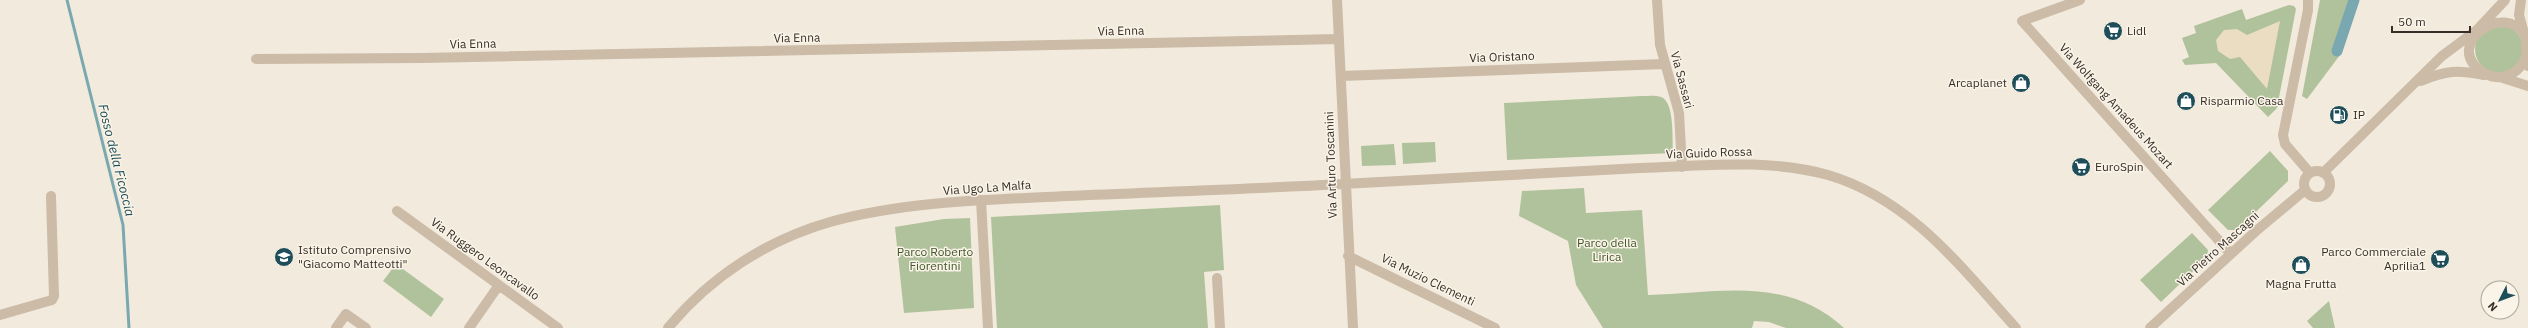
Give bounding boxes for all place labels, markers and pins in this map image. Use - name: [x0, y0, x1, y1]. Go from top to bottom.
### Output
- supermarket icon: Lidl: [2102, 20, 2124, 42]
- place label: Lidl: [2127, 23, 2146, 38]
- shop icon: Arcaplanet: [2010, 72, 2032, 94]
- place label: Arcaplanet: [1948, 75, 2007, 90]
- shop icon: Risparmio Casa: [2175, 90, 2197, 112]
- place label: Risparmio Casa: [2200, 93, 2284, 108]
- fuel station icon: IP: [2328, 104, 2350, 126]
- place label: IP: [2353, 107, 2365, 122]
- supermarket icon: EuroSpin: [2070, 156, 2092, 178]
- place label: EuroSpin: [2095, 159, 2144, 174]
- place label: Istituto Comprensivo "Giacomo Matteotti": [298, 242, 412, 271]
- place label: Parco Commerciale Aprilia1: [2321, 244, 2426, 273]
- school or university icon: Istituto Comprensivo "Giacomo Matteotti": [273, 246, 295, 268]
- supermarket icon: Parco Commerciale Aprilia1: [2429, 248, 2451, 270]
- shop icon: Magna Frutta: [2290, 254, 2312, 276]
- place label: Magna Frutta: [2266, 276, 2337, 291]

